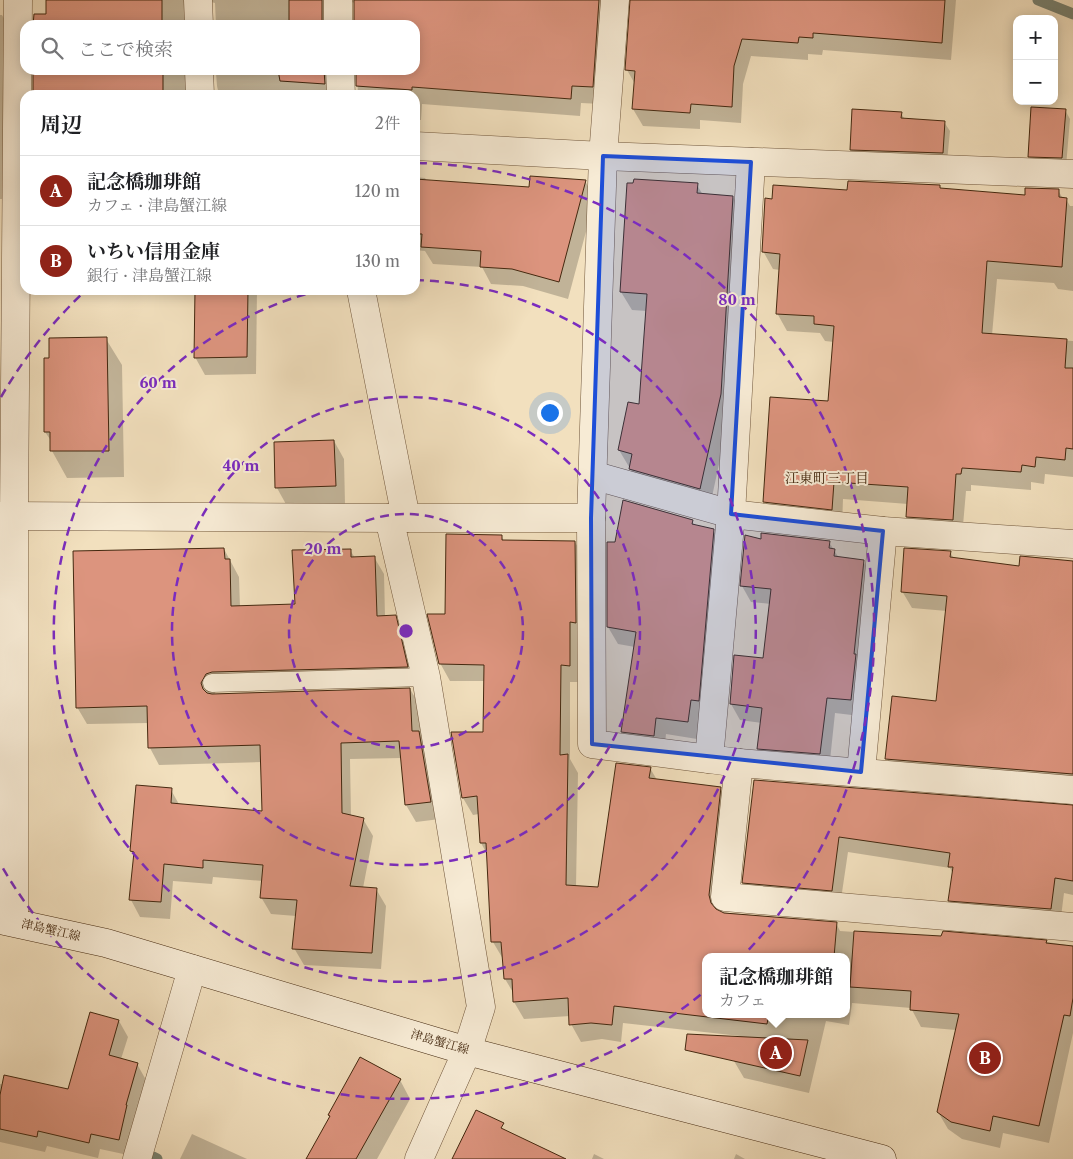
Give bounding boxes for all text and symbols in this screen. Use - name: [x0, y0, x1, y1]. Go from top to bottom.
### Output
- map controls: [1013, 15, 1058, 105]
- button: +: [1013, 15, 1058, 60]
- search box: [20, 20, 420, 75]
- icon: search: [38, 34, 66, 62]
- text: ここで検索: [78, 38, 173, 61]
- button: −: [1013, 60, 1058, 105]
- text: 周辺: [40, 112, 82, 137]
- text: 2件: [375, 113, 400, 133]
- text: 記念橋珈琲館: [87, 170, 201, 193]
- text: A: [50, 181, 62, 201]
- text: 120 m: [355, 181, 400, 201]
- text: カフェ · 津島蟹江線: [87, 195, 227, 215]
- text: いちい信用金庫: [87, 240, 220, 263]
- text: B: [50, 251, 62, 271]
- text: 130 m: [355, 251, 400, 271]
- text: 銀行 · 津島蟹江線: [87, 265, 212, 285]
- text: 80 m: [718, 290, 756, 309]
- text: 60 m: [139, 373, 177, 392]
- your location: [537, 400, 563, 426]
- text: 40 m: [222, 456, 260, 475]
- district label: 江東町三丁目: [785, 469, 869, 487]
- text: 20 m: [304, 539, 342, 558]
- centre of rings: [397, 622, 415, 640]
- street label: 津島蟹江線: [20, 915, 82, 944]
- popup: [702, 953, 850, 1018]
- text: 記念橋珈琲館: [719, 965, 833, 988]
- text: カフェ: [719, 990, 766, 1010]
- street label: 津島蟹江線: [409, 1026, 471, 1057]
- pin: A: [760, 1034, 792, 1072]
- pin: B: [969, 1039, 1001, 1077]

